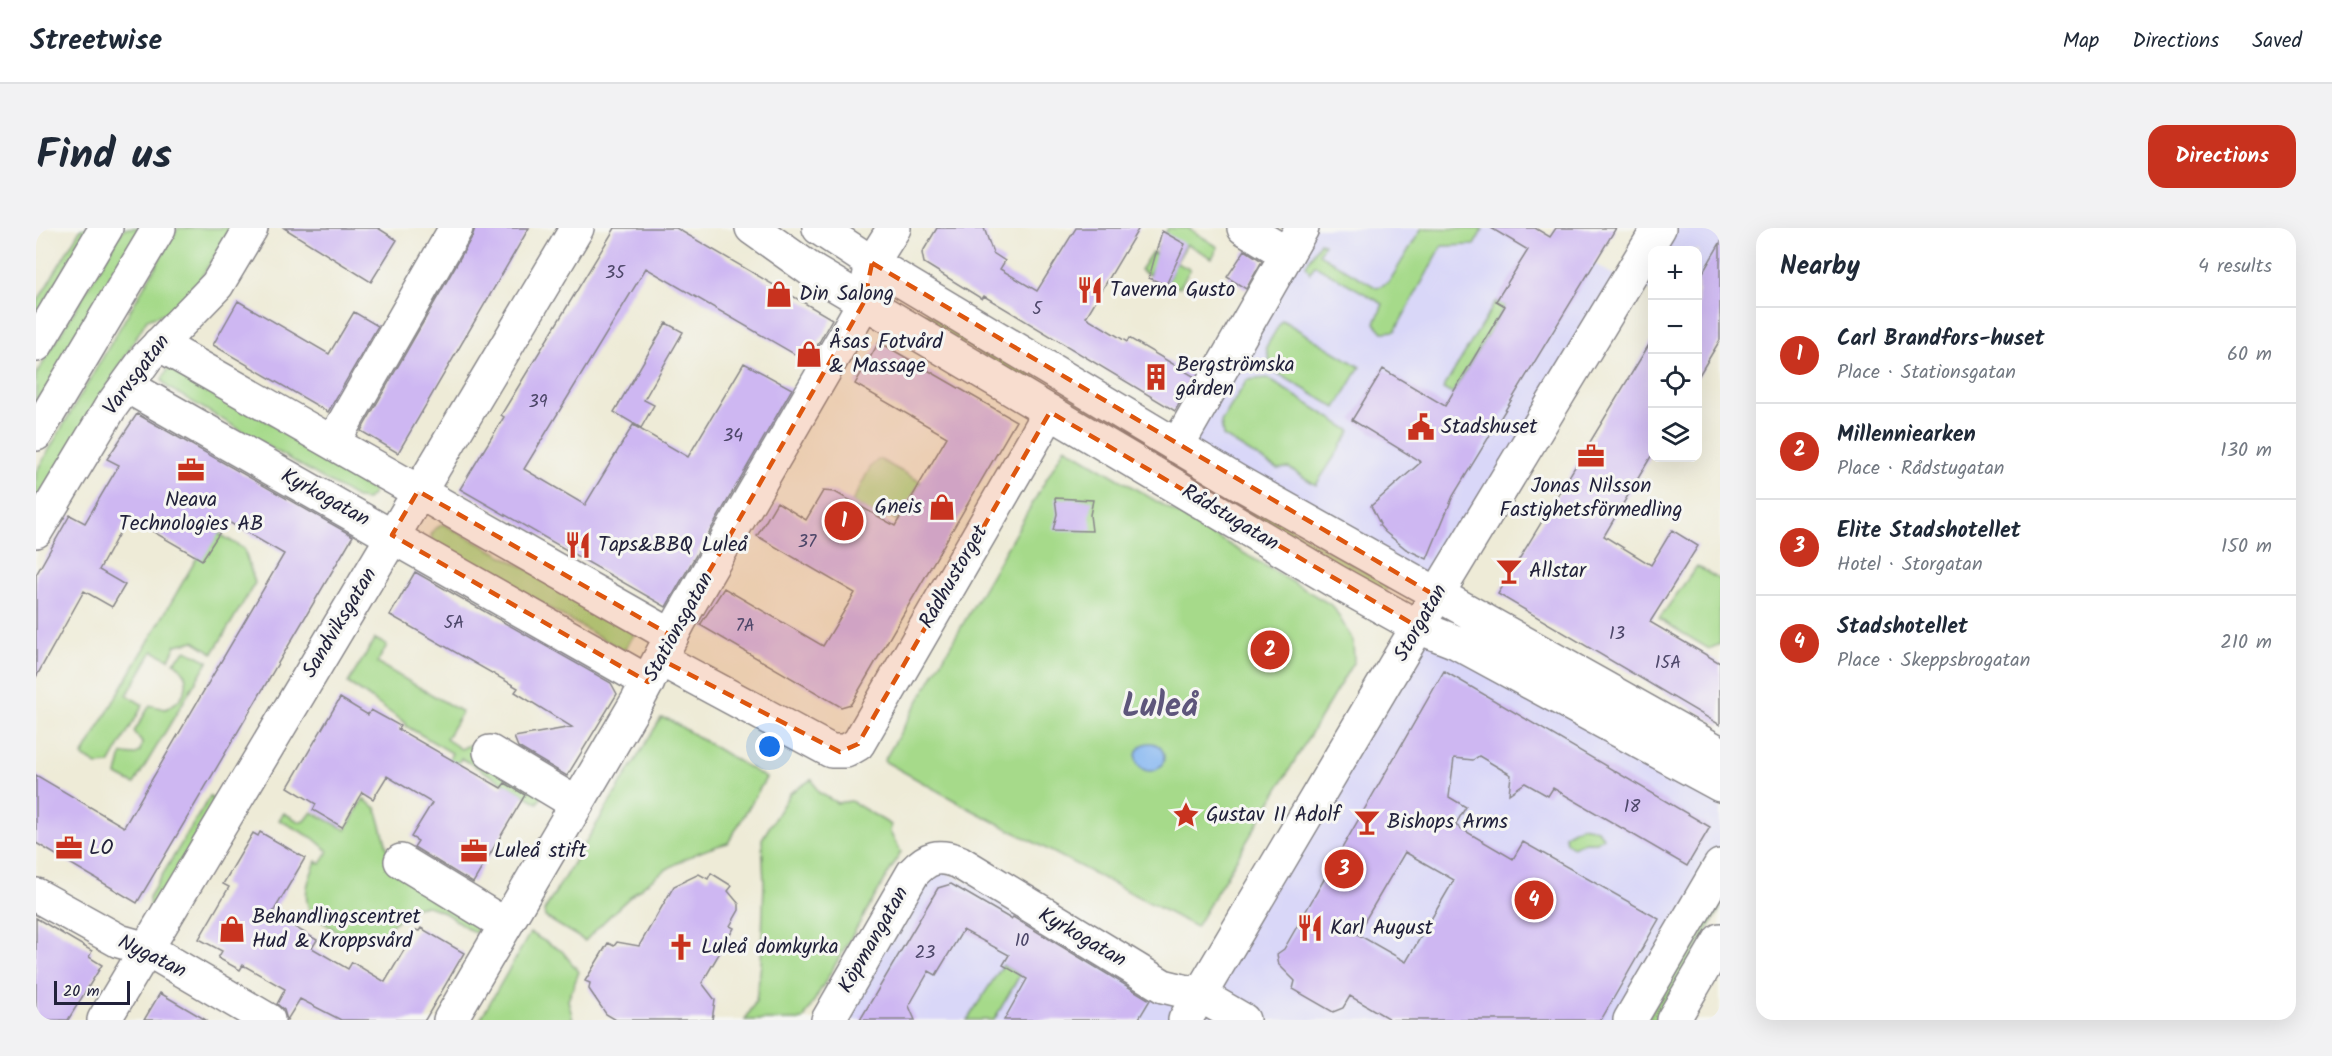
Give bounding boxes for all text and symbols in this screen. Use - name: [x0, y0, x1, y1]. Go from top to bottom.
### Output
- text: Streetwise: [30, 19, 162, 64]
- text: Map: [2063, 25, 2099, 58]
- text: Directions: [2132, 25, 2219, 58]
- text: Saved: [2252, 25, 2302, 58]
- text: Find us: [36, 123, 172, 190]
- button: Directions: [2148, 125, 2296, 188]
- map controls: [1648, 246, 1702, 462]
- button: +: [1648, 246, 1702, 300]
- text: Nearby: [1780, 246, 1860, 288]
- text: 4 results: [2198, 251, 2272, 283]
- house number: 35: [605, 259, 626, 288]
- place label: Taverna Gusto: [1110, 274, 1235, 307]
- restaurant icon: Taverna Gusto: [1075, 275, 1105, 305]
- place label: Din Salong: [799, 278, 894, 311]
- shop icon: Din Salong: [764, 279, 794, 309]
- house number: 5: [1032, 295, 1043, 324]
- button: −: [1648, 300, 1702, 354]
- text: Carl Brandfors-huset: [1837, 322, 2045, 357]
- place label: Åsas Fotvård & Massage: [829, 326, 943, 383]
- street label: Varvsgatan: [95, 327, 179, 423]
- shop icon: Åsas Fotvård & Massage: [794, 339, 824, 369]
- text: 1: [1796, 339, 1803, 371]
- text: 60 m: [2227, 339, 2272, 371]
- place label: Bergströmska gården: [1175, 349, 1295, 406]
- button: locate: [1648, 354, 1702, 408]
- text: Place · Stationsgatan: [1837, 357, 2016, 389]
- building icon: Bergströmska gården: [1141, 362, 1171, 392]
- house number: 39: [528, 388, 548, 417]
- button: layers: [1648, 408, 1702, 462]
- place label: Stadshuset: [1441, 411, 1538, 444]
- public building icon: Stadshuset: [1406, 412, 1436, 442]
- text: Millenniearken: [1837, 418, 1976, 453]
- house number: 34: [723, 422, 743, 451]
- text: 2: [1794, 435, 1805, 467]
- text: 130 m: [2220, 435, 2272, 467]
- office icon: Jonas Nilsson Fastighetsförmedling: [1576, 441, 1606, 471]
- text: Place · Rådstugatan: [1837, 453, 2004, 485]
- office icon: Neava Technologies AB: [176, 455, 206, 485]
- street label: Kyrkogatan: [274, 460, 376, 536]
- place label: Jonas Nilsson Fastighetsförmedling: [1500, 470, 1682, 527]
- street label: Rådstugatan: [1175, 476, 1285, 560]
- place label: Neava Technologies AB: [119, 484, 263, 541]
- place label: Gneis: [875, 491, 922, 524]
- shop icon: Gneis: [927, 492, 957, 522]
- pin: 1: [824, 498, 864, 544]
- text: Elite Stadshotellet: [1837, 514, 2021, 549]
- street label: Rådhustorget: [911, 518, 997, 635]
- house number: 37: [798, 528, 817, 557]
- place label: Taps&BBQ Luleå: [598, 529, 749, 562]
- restaurant icon: Taps&BBQ Luleå: [563, 530, 593, 560]
- text: 3: [1794, 531, 1805, 563]
- text: 150 m: [2221, 531, 2272, 563]
- text: Hotel · Storgatan: [1837, 549, 1983, 581]
- place label: Allstar: [1529, 555, 1587, 588]
- bar icon: Allstar: [1494, 556, 1524, 586]
- street label: Sandviksgatan: [294, 561, 386, 685]
- street label: Stationsgatan: [635, 566, 723, 688]
- street label: Storgatan: [1386, 578, 1456, 668]
- house number: 5A: [444, 609, 464, 638]
- text: Stadshotellet: [1837, 610, 1968, 645]
- house number: 7A: [735, 612, 755, 641]
- house number: 13: [1609, 620, 1625, 649]
- text: 4: [1794, 627, 1805, 659]
- text: 210 m: [2220, 627, 2272, 659]
- pin: 2: [1250, 628, 1290, 672]
- text: Place · Skeppsbrogatan: [1837, 645, 2030, 677]
- house number: 15A: [1655, 649, 1681, 678]
- district label: Luleå: [1122, 681, 1199, 734]
- your location: [755, 732, 784, 761]
- house number: 18: [1624, 793, 1640, 822]
- place label: Gustav II Adolf: [1206, 799, 1342, 832]
- place icon: Gustav II Adolf: [1171, 800, 1201, 830]
- place label: Bishops Arms: [1387, 806, 1508, 839]
- bar icon: Bishops Arms: [1352, 807, 1382, 837]
- place label: LO: [89, 832, 113, 865]
- office icon: LO: [54, 833, 84, 863]
- place label: Luleå stift: [494, 835, 587, 868]
- office icon: Luleå stift: [459, 836, 489, 866]
- pin: 3: [1324, 846, 1364, 892]
- pin: 4: [1514, 878, 1554, 922]
- street label: Köpmangatan: [830, 880, 918, 1000]
- street label: Kyrkogatan: [1031, 899, 1133, 977]
- place label: Behandlingscentret Hud & Kroppsvård: [252, 901, 421, 958]
- place label: Karl August: [1330, 912, 1434, 945]
- restaurant icon: Karl August: [1295, 913, 1325, 943]
- shop icon: Behandlingscentret Hud & Kroppsvård: [217, 914, 247, 944]
- street label: Nygatan: [112, 926, 192, 988]
- house number: 10: [1015, 927, 1029, 956]
- place label: Luleå domkyrka: [701, 931, 839, 964]
- church icon: Luleå domkyrka: [666, 932, 696, 962]
- house number: 23: [915, 939, 935, 968]
- scale bar: [54, 978, 130, 1006]
- text: 20 m: [63, 979, 99, 1004]

